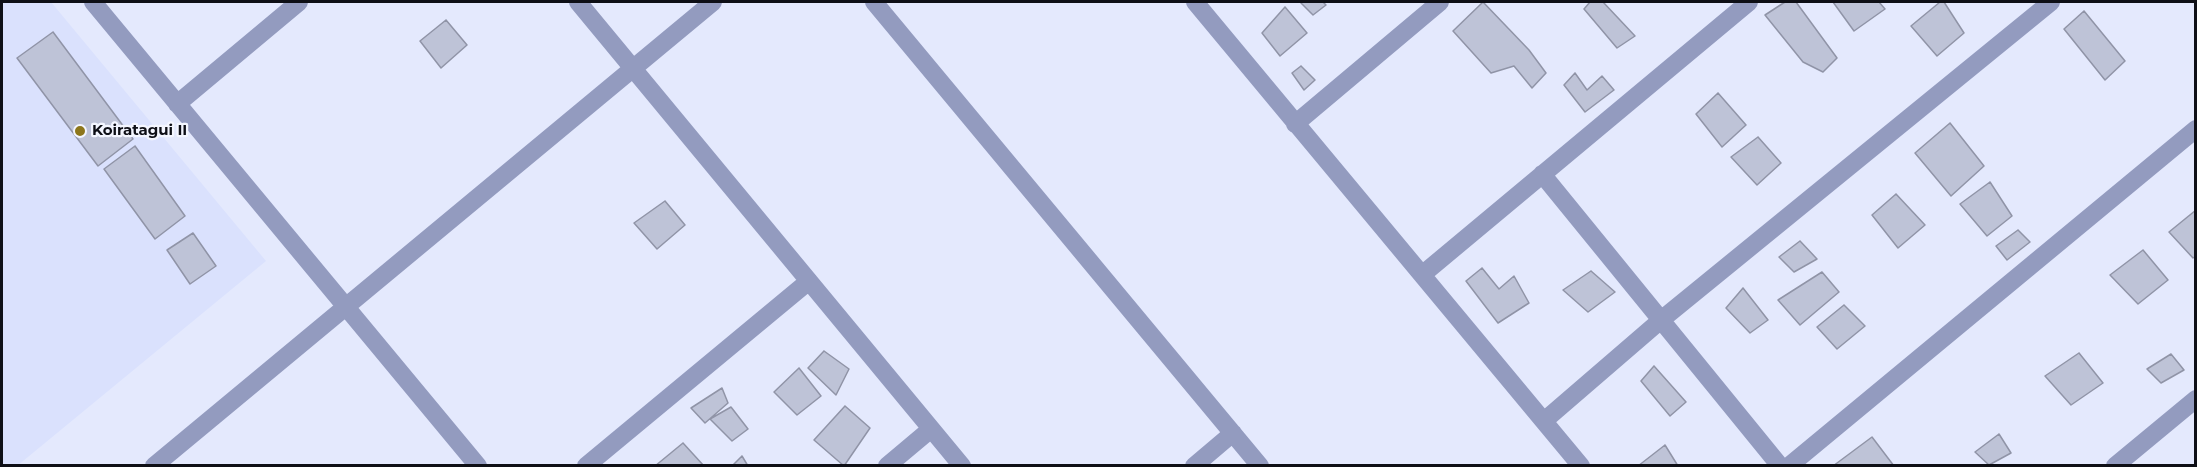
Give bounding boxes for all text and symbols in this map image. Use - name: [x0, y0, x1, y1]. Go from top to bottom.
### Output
- place label: Koiratagui II: [92, 122, 187, 140]
- marker: Koiratagui II: [73, 124, 87, 138]

